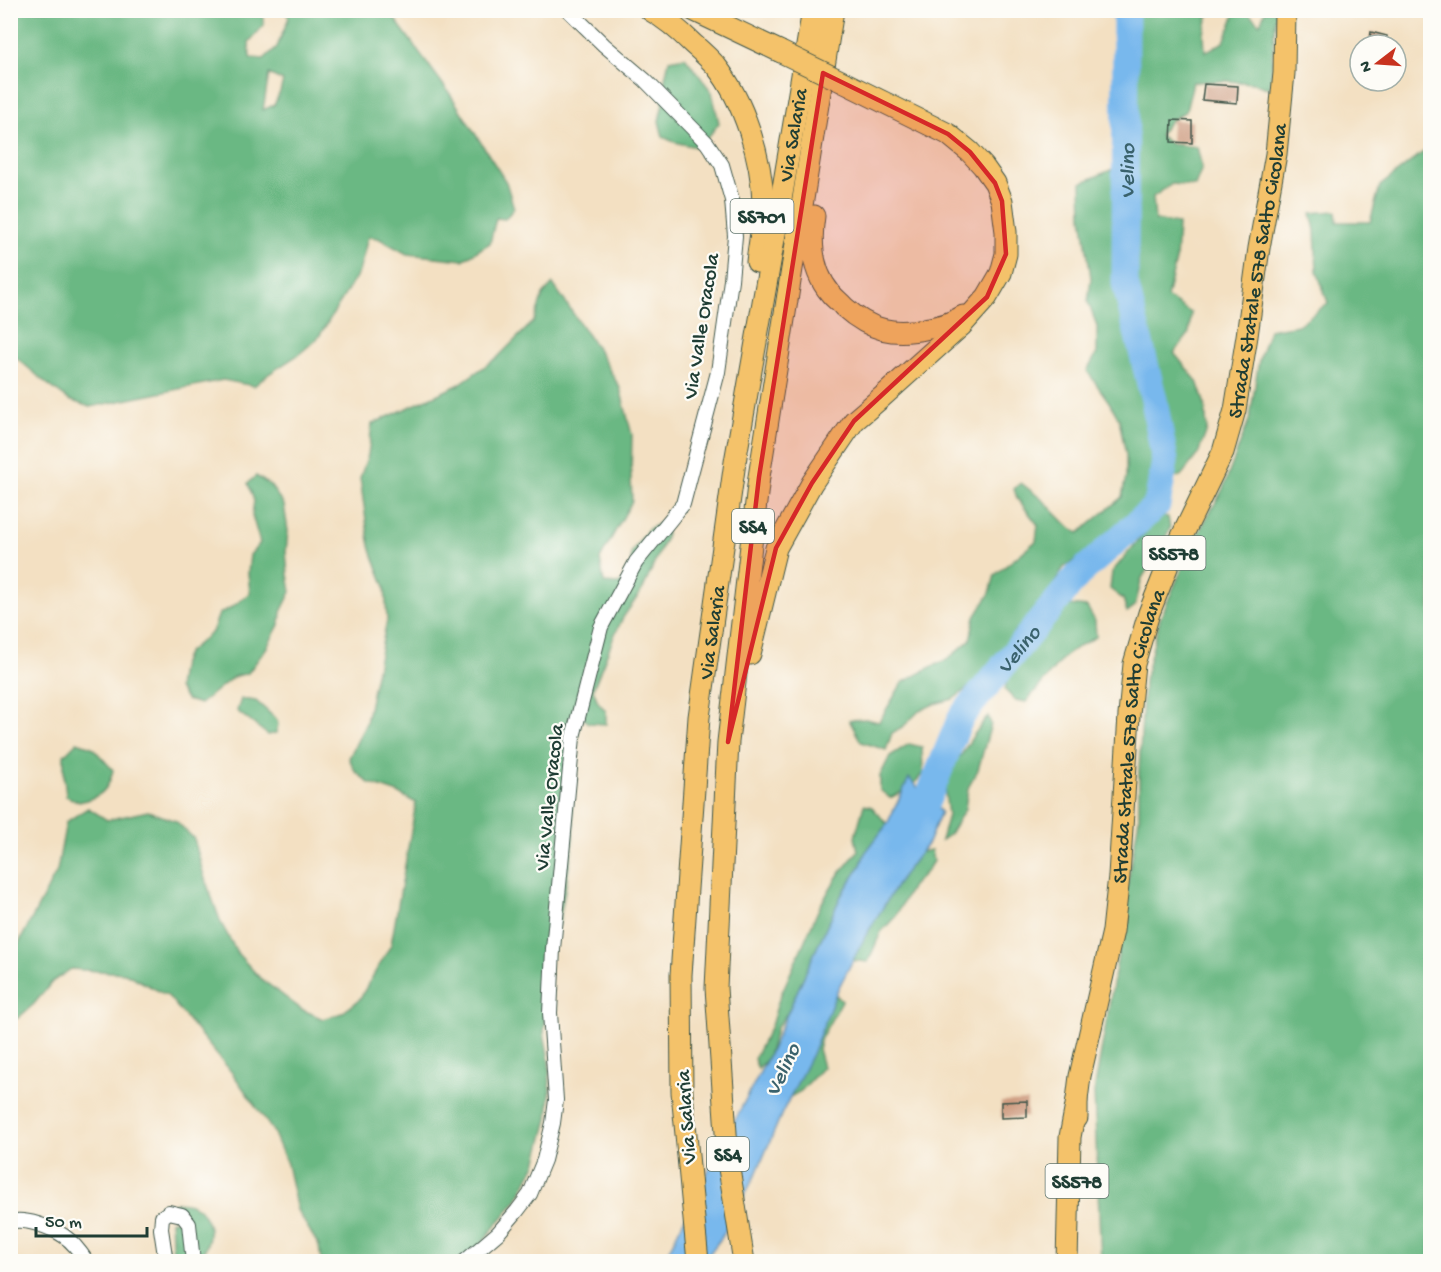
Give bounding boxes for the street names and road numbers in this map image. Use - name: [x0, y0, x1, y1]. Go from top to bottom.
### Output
- street label: Via Salaria: [775, 86, 816, 185]
- street label: Strada Statale 578 Salto Cicolana: [1224, 121, 1295, 422]
- road number: SS701: [730, 199, 794, 233]
- street label: Via Valle Oracola: [679, 251, 728, 402]
- road number: SS4: [732, 509, 774, 543]
- road number: SS578: [1142, 536, 1206, 570]
- street label: Via Salaria: [695, 583, 734, 682]
- street label: Strada Statale 578 Salto Cicolana: [1109, 585, 1174, 885]
- street label: Via Valle Oracola: [531, 721, 572, 873]
- street label: Via Salaria: [673, 1068, 704, 1166]
- road number: SS4: [707, 1137, 749, 1171]
- road number: SS578: [1046, 1164, 1108, 1198]

